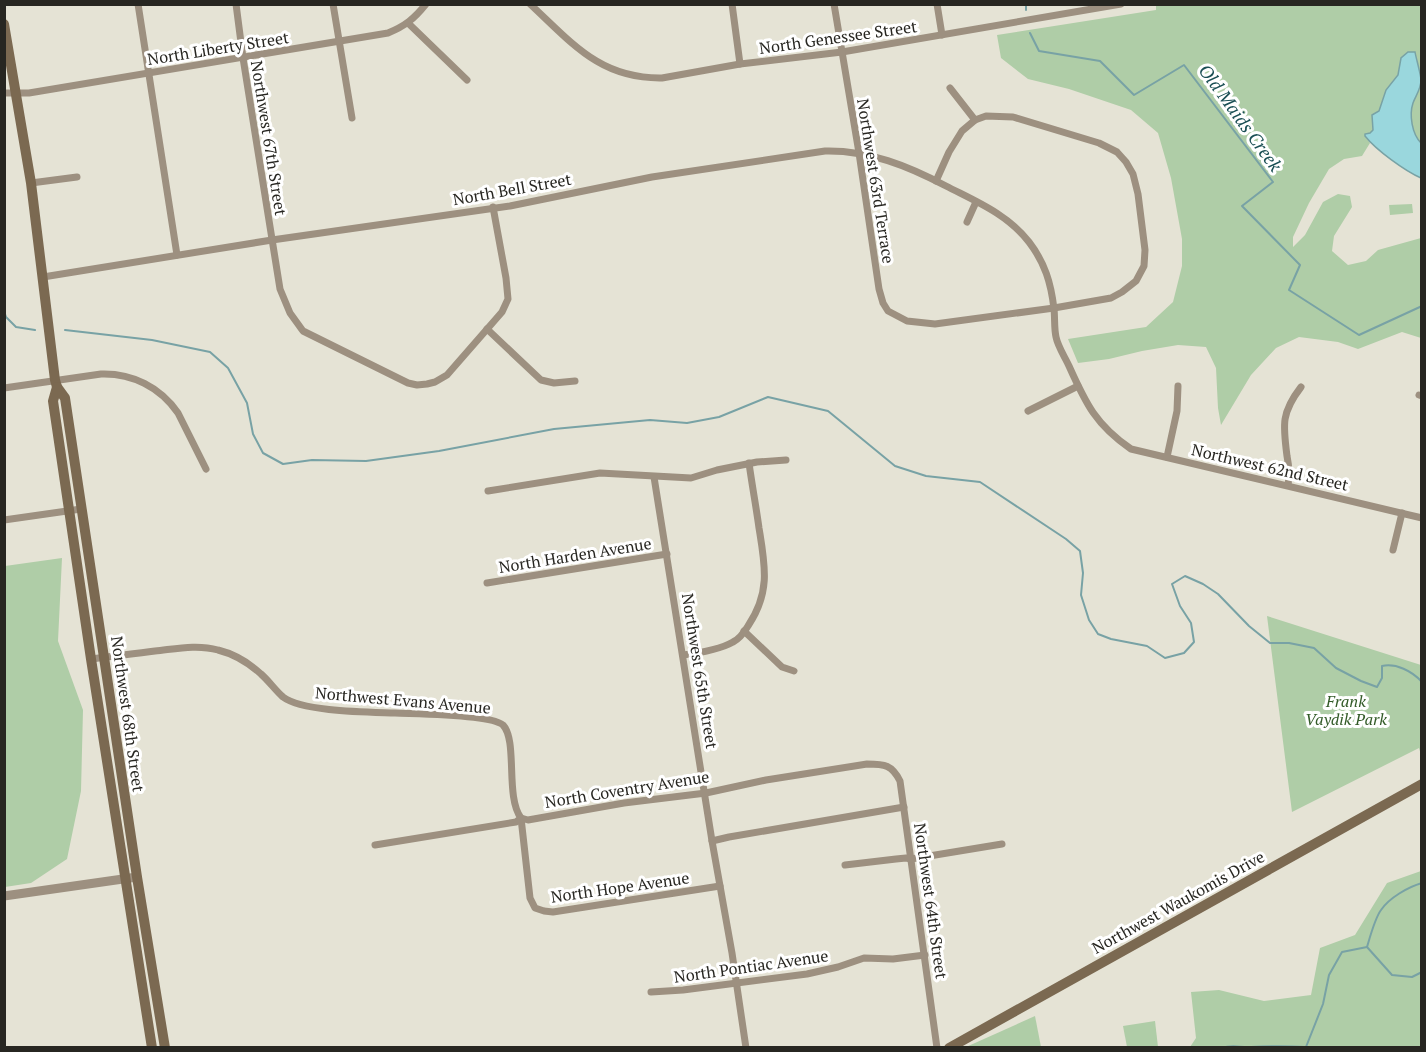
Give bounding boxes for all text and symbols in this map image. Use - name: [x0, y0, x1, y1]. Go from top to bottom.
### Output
- street label: North Genessee Street: [758, 15, 918, 59]
- street label: North Liberty Street: [146, 26, 290, 70]
- street label: Northwest 67th Street: [246, 59, 292, 217]
- water label: Old Maids Creek: [1194, 59, 1288, 176]
- street label: Northwest 63rd Terrace: [852, 97, 900, 265]
- street label: North Bell Street: [451, 168, 573, 210]
- street label: Northwest 62nd Street: [1189, 438, 1351, 496]
- street label: North Harden Avenue: [497, 532, 653, 578]
- street label: Northwest 65th Street: [677, 592, 723, 750]
- street label: Northwest 68th Street: [106, 635, 150, 793]
- street label: Northwest Evans Avenue: [314, 681, 492, 719]
- park label: Frank Vaydik Park: [1305, 690, 1387, 730]
- street label: North Coventry Avenue: [543, 765, 711, 813]
- street label: Northwest 64th Street: [909, 822, 953, 980]
- street label: Northwest Waukomis Drive: [1088, 845, 1268, 959]
- street label: North Hope Avenue: [549, 866, 691, 908]
- street label: North Pontiac Avenue: [672, 944, 830, 988]

